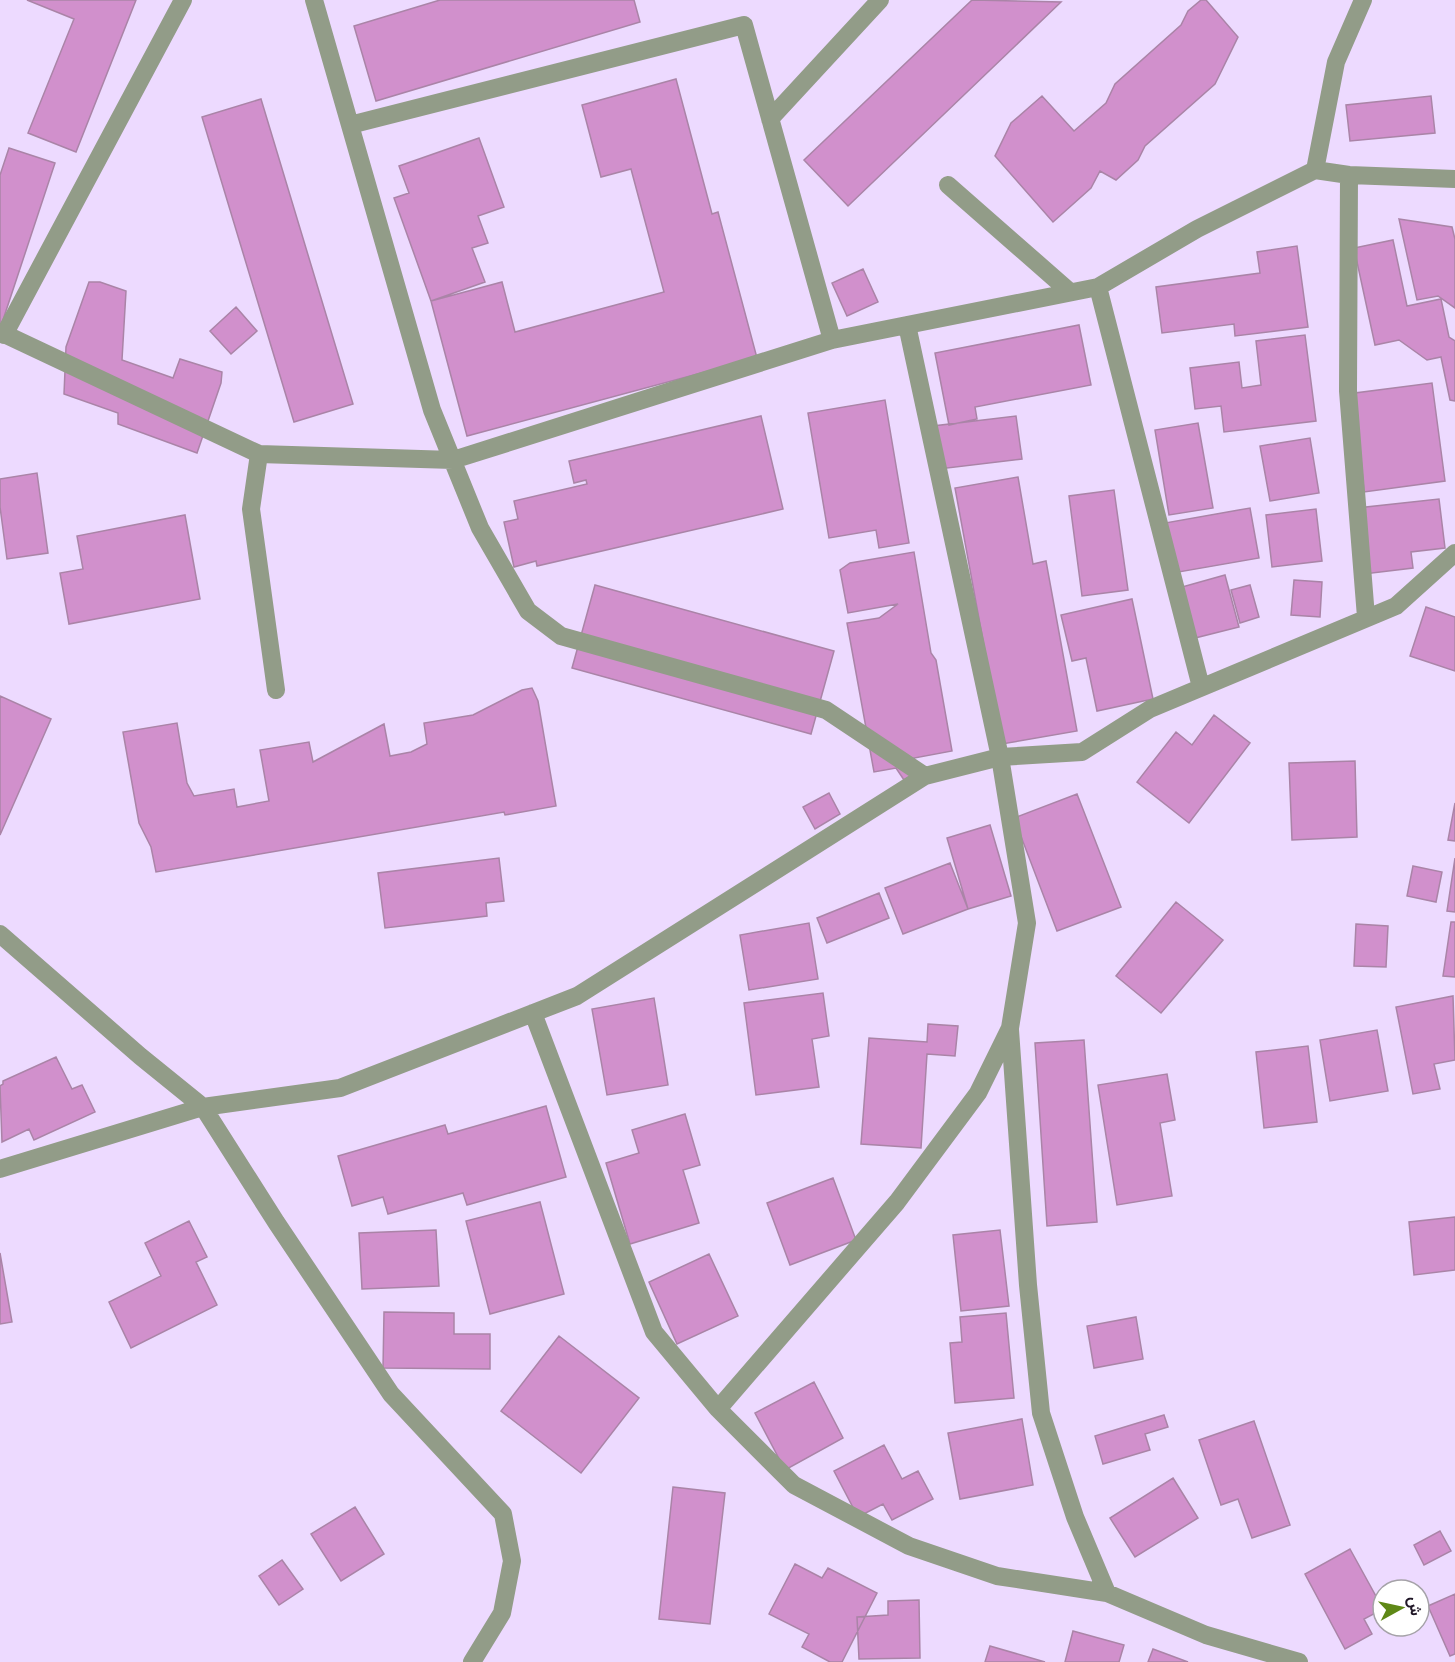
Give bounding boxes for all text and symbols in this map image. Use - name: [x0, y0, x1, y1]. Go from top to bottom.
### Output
- north arrow: [1371, 1578, 1431, 1638]
- text: ش: [1404, 1595, 1428, 1617]

